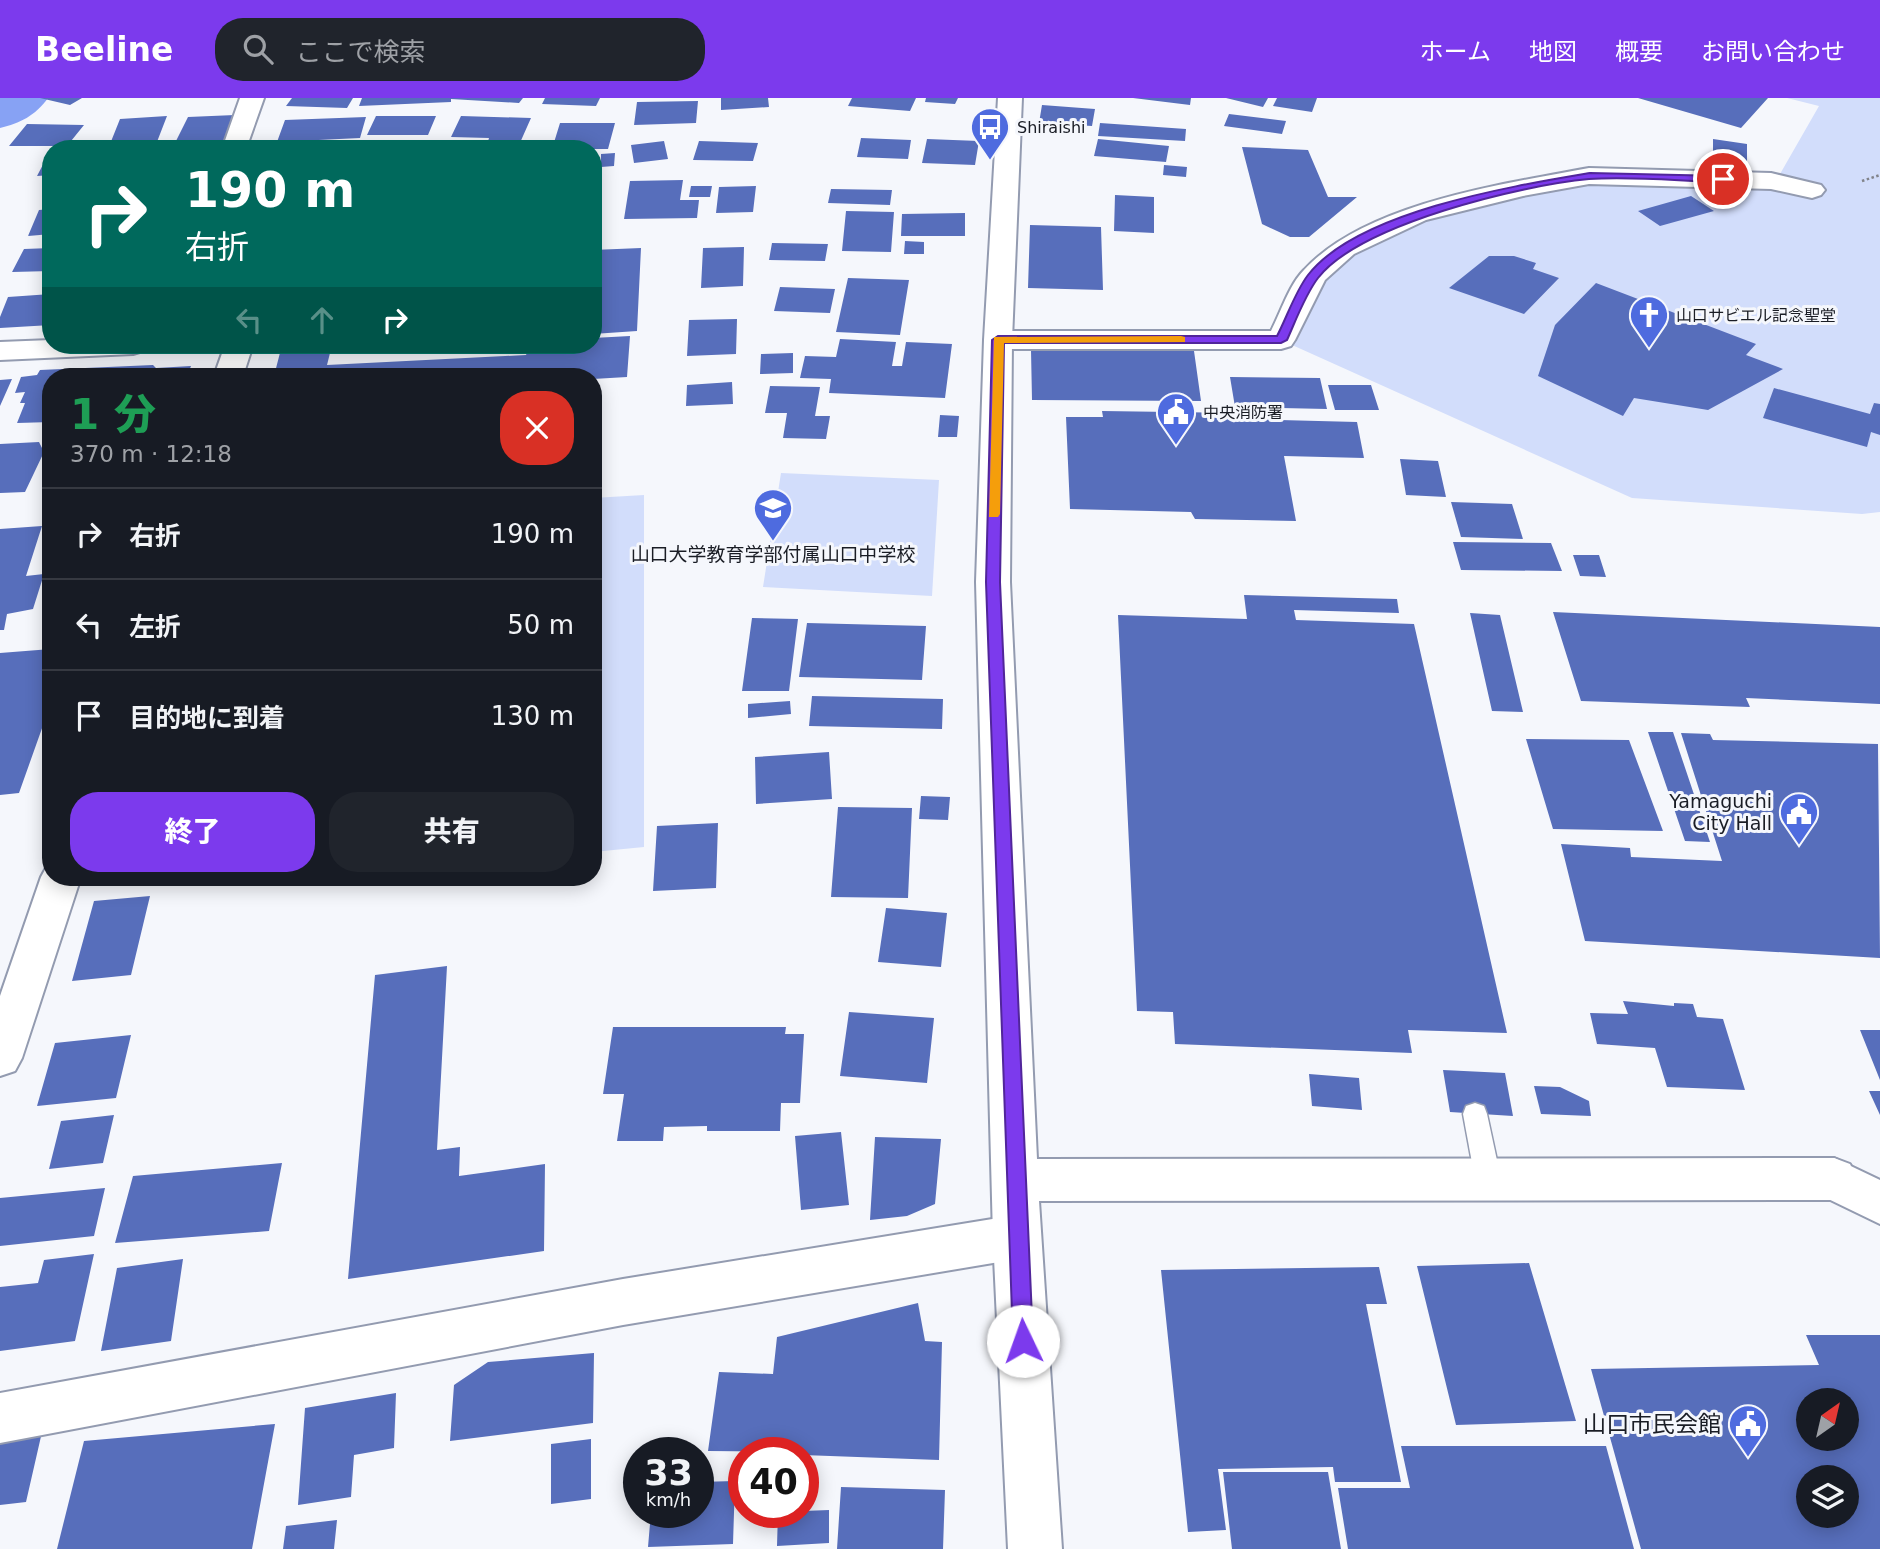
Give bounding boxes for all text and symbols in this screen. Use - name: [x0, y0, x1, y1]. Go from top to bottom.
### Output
- search box: [215, 18, 705, 81]
- text: Beeline: [35, 30, 173, 69]
- icon: search: [239, 30, 277, 68]
- text: ここで検索: [295, 37, 425, 67]
- text: ホーム: [1420, 38, 1491, 66]
- text: 地図: [1529, 38, 1577, 66]
- text: 概要: [1615, 38, 1663, 66]
- text: お問い合わせ: [1701, 38, 1845, 66]
- bus stop icon: Shiraishi: [969, 106, 1011, 161]
- place label: Shiraishi: [1017, 118, 1086, 137]
- pin: [1693, 149, 1753, 209]
- icon: arrive: [1704, 160, 1742, 198]
- text: 190 m: [185, 162, 355, 219]
- icon: right: [70, 168, 161, 259]
- text: 右折: [185, 228, 249, 266]
- church icon: 山口サビエル記念聖堂: [1628, 294, 1670, 349]
- icon: left: [230, 301, 268, 339]
- icon: ahead: [303, 301, 341, 339]
- icon: right: [376, 301, 414, 339]
- place label: 山口サビエル記念聖堂: [1676, 306, 1836, 325]
- text: 1 分: [70, 390, 156, 439]
- button: close: [500, 391, 574, 465]
- public building icon: 中央消防署: [1155, 391, 1197, 446]
- place label: 中央消防署: [1203, 403, 1283, 422]
- text: 370 m · 12:18: [70, 441, 232, 467]
- school or university icon: 山口大学教育学部付属山口中学校: [752, 487, 794, 542]
- icon: right: [70, 515, 108, 553]
- text: 190 m: [491, 519, 574, 549]
- text: 右折: [129, 521, 181, 551]
- place label: 山口大学教育学部付属山口中学校: [630, 543, 916, 565]
- icon: left: [70, 606, 108, 644]
- text: 50 m: [507, 610, 574, 640]
- text: 左折: [129, 612, 181, 642]
- icon: arrive: [70, 697, 108, 735]
- text: 130 m: [491, 701, 574, 731]
- text: 目的地に到着: [129, 703, 285, 733]
- place label: Yamaguchi City Hall: [1668, 790, 1772, 834]
- public building icon: Yamaguchi City Hall: [1778, 791, 1820, 846]
- button: 終了: [70, 792, 315, 872]
- button: 共有: [329, 792, 574, 872]
- position arrow: [986, 1304, 1060, 1378]
- north arrow: [1796, 1388, 1858, 1451]
- map controls: [1796, 1388, 1859, 1528]
- public building icon: 山口市民会館: [1727, 1403, 1769, 1458]
- place label: 山口市民会館: [1583, 1411, 1721, 1437]
- speed limit sign: 40: [728, 1437, 819, 1528]
- text: 33: [644, 1453, 693, 1493]
- button: layers: [1796, 1465, 1859, 1528]
- text: km/h: [646, 1489, 691, 1510]

